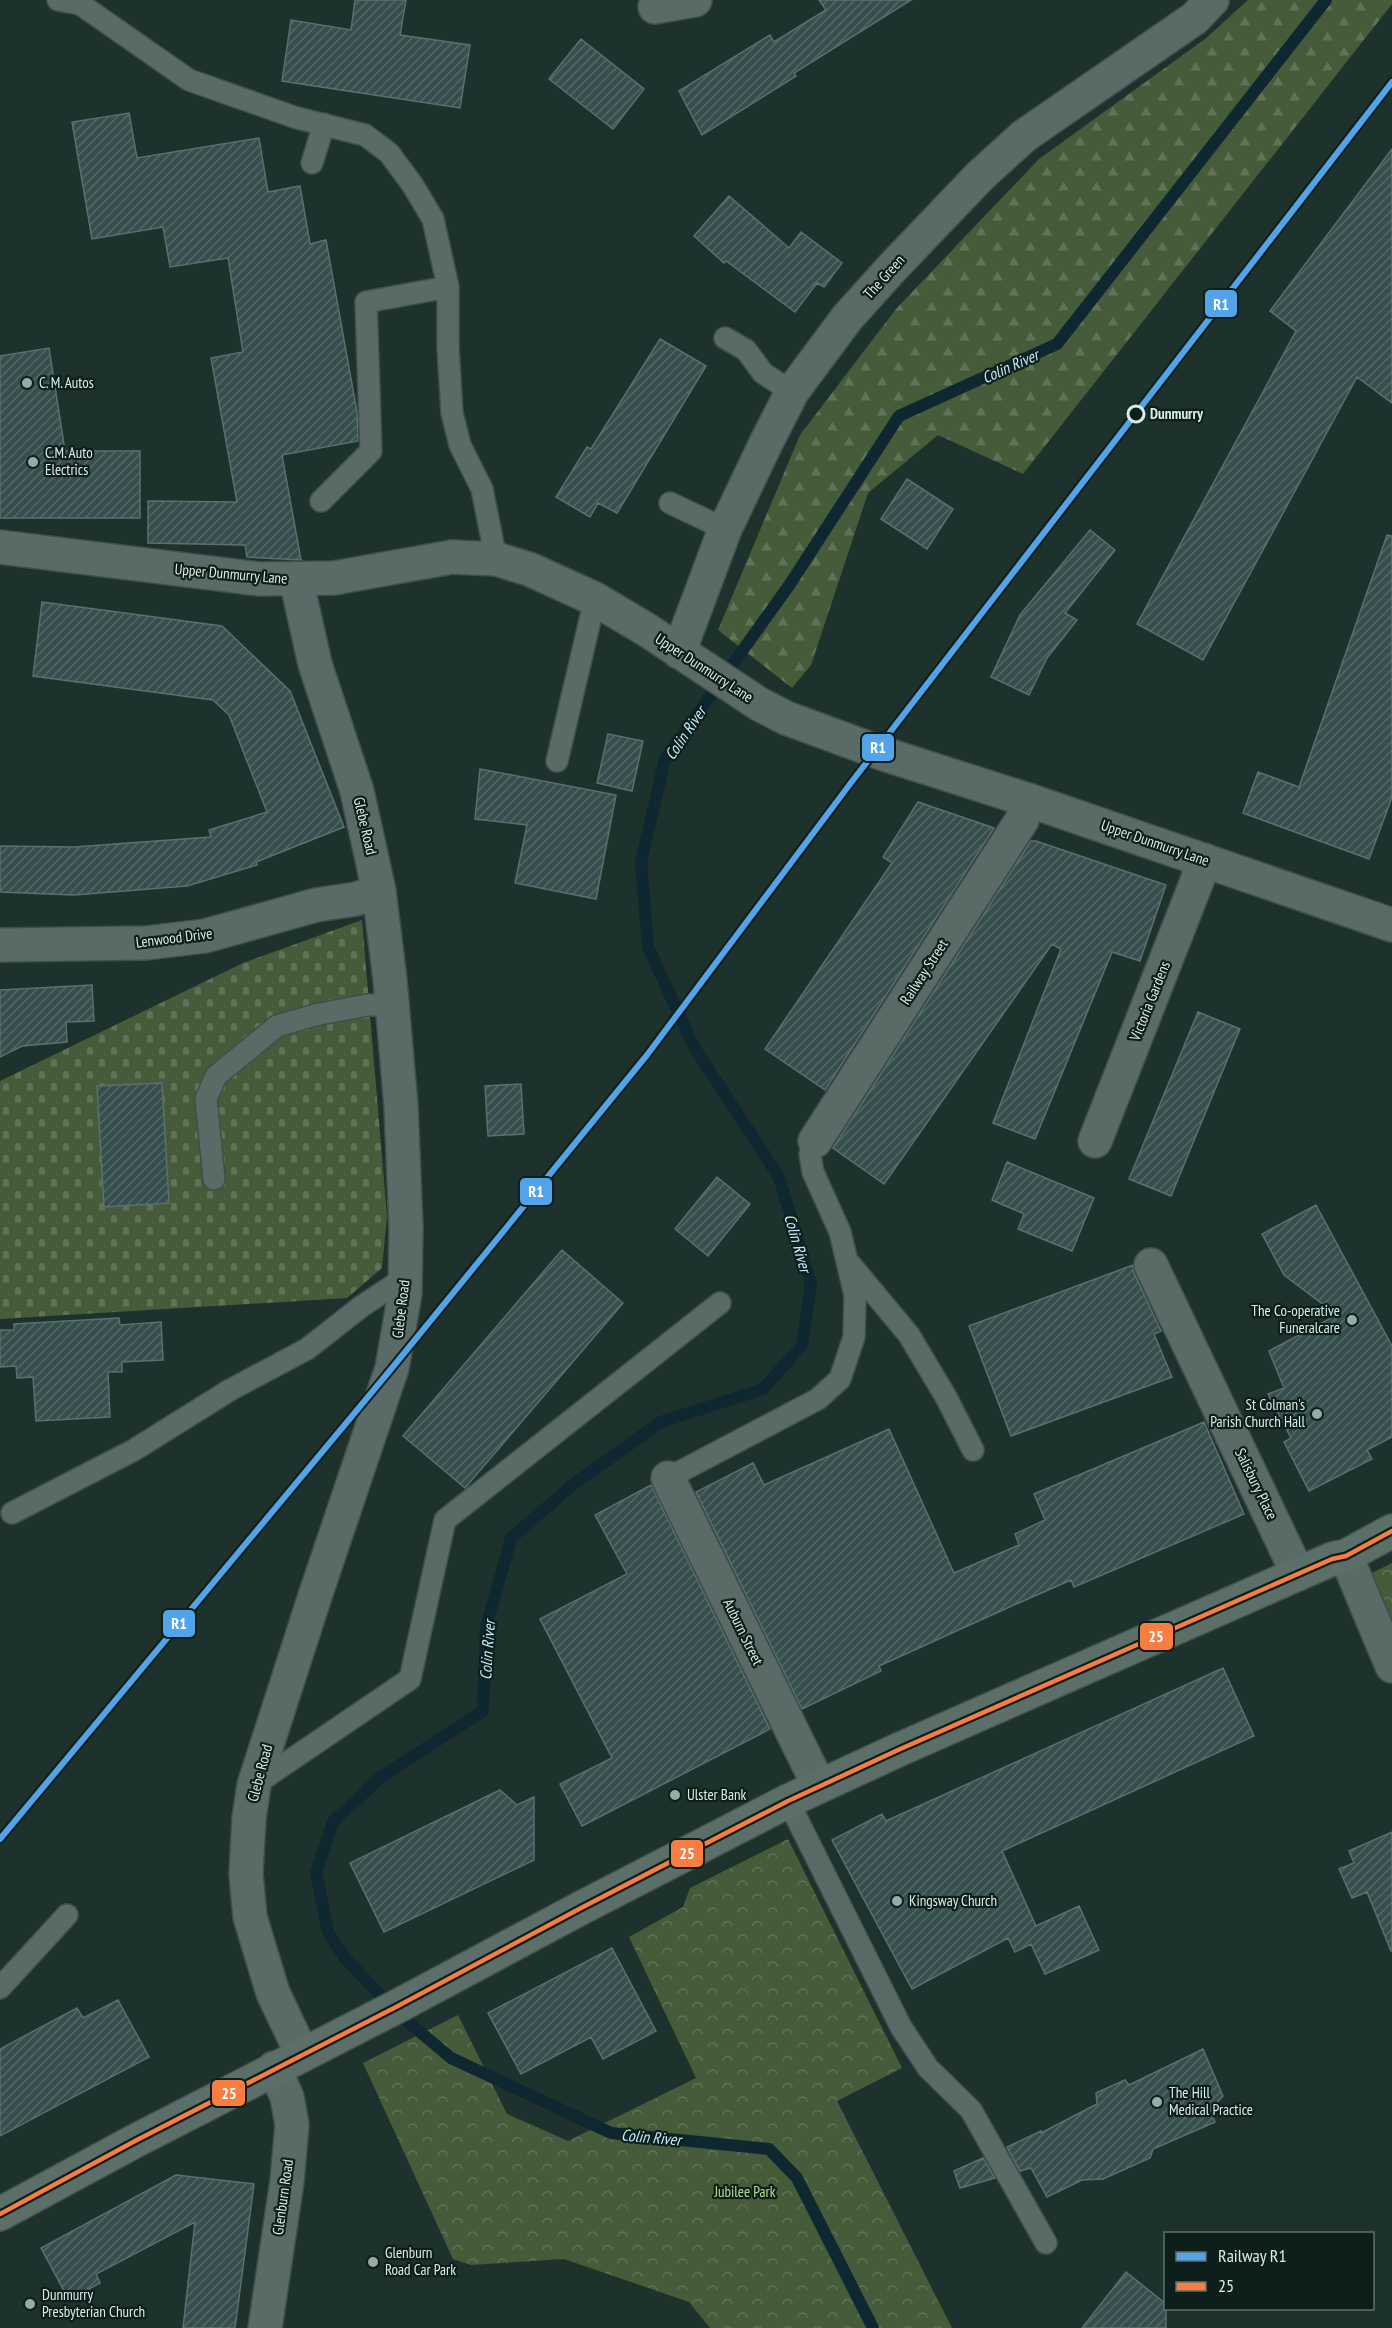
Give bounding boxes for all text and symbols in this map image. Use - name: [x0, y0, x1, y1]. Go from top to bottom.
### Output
- street label: The Green: [859, 251, 908, 303]
- line badge: R1: [1204, 289, 1238, 318]
- text: R1: [1213, 294, 1229, 314]
- water label: Colin River: [979, 344, 1044, 387]
- place label: C. M. Autos: [39, 373, 94, 392]
- marker: C. M. Autos: [20, 376, 34, 390]
- place label: Dunmurry: [1150, 404, 1204, 423]
- marker: Dunmurry: [1127, 405, 1145, 423]
- place label: C.M. Auto Electrics: [45, 443, 93, 479]
- marker: C.M. Auto Electrics: [26, 455, 40, 469]
- street label: Upper Dunmurry Lane: [174, 559, 288, 588]
- street label: Upper Dunmurry Lane: [652, 629, 757, 706]
- water label: Colin River: [660, 700, 711, 763]
- line badge: R1: [861, 733, 895, 762]
- text: R1: [870, 737, 886, 757]
- street label: Glebe Road: [350, 795, 381, 857]
- street label: Upper Dunmurry Lane: [1099, 815, 1212, 870]
- street label: Lenwood Drive: [135, 923, 213, 952]
- street label: Railway Street: [895, 935, 952, 1008]
- street label: Victoria Gardens: [1125, 958, 1174, 1044]
- line badge: R1: [519, 1177, 553, 1206]
- text: R1: [528, 1181, 544, 1201]
- water label: Colin River: [780, 1212, 817, 1277]
- street label: Glebe Road: [388, 1279, 414, 1339]
- place label: The Co-operative Funeralcare: [1251, 1301, 1340, 1337]
- marker: The Co-operative Funeralcare: [1345, 1313, 1359, 1327]
- place label: St Colman's Parish Church Hall: [1210, 1395, 1305, 1431]
- marker: St Colman's Parish Church Hall: [1310, 1407, 1324, 1421]
- street label: Salisbury Place: [1231, 1445, 1282, 1523]
- street label: Auburn Street: [719, 1595, 768, 1668]
- line badge: R1: [162, 1609, 196, 1638]
- text: R1: [171, 1613, 187, 1633]
- water label: Colin River: [475, 1617, 499, 1681]
- line badge: 25: [1139, 1622, 1174, 1651]
- text: 25: [1148, 1626, 1164, 1646]
- street label: Glebe Road: [243, 1742, 276, 1804]
- place label: Ulster Bank: [687, 1785, 747, 1804]
- marker: Ulster Bank: [668, 1788, 682, 1802]
- line badge: 25: [670, 1839, 704, 1868]
- text: 25: [679, 1843, 695, 1863]
- place label: Kingsway Church: [909, 1891, 997, 1910]
- marker: Kingsway Church: [890, 1894, 904, 1908]
- line badge: 25: [211, 2079, 246, 2107]
- text: 25: [221, 2083, 237, 2103]
- place label: The Hill Medical Practice: [1169, 2083, 1253, 2119]
- marker: The Hill Medical Practice: [1150, 2095, 1164, 2109]
- water label: Colin River: [620, 2124, 684, 2150]
- street label: Glenburn Road: [268, 2158, 297, 2236]
- park label: Jubilee Park: [713, 2182, 776, 2201]
- legend: [1164, 2232, 1374, 2310]
- place label: Glenburn Road Car Park: [385, 2243, 456, 2279]
- text: Railway R1: [1218, 2244, 1287, 2267]
- marker: Glenburn Road Car Park: [366, 2255, 380, 2269]
- text: 25: [1218, 2274, 1234, 2297]
- place label: Dunmurry Presbyterian Church: [42, 2285, 145, 2321]
- marker: Dunmurry Presbyterian Church: [23, 2297, 37, 2311]

